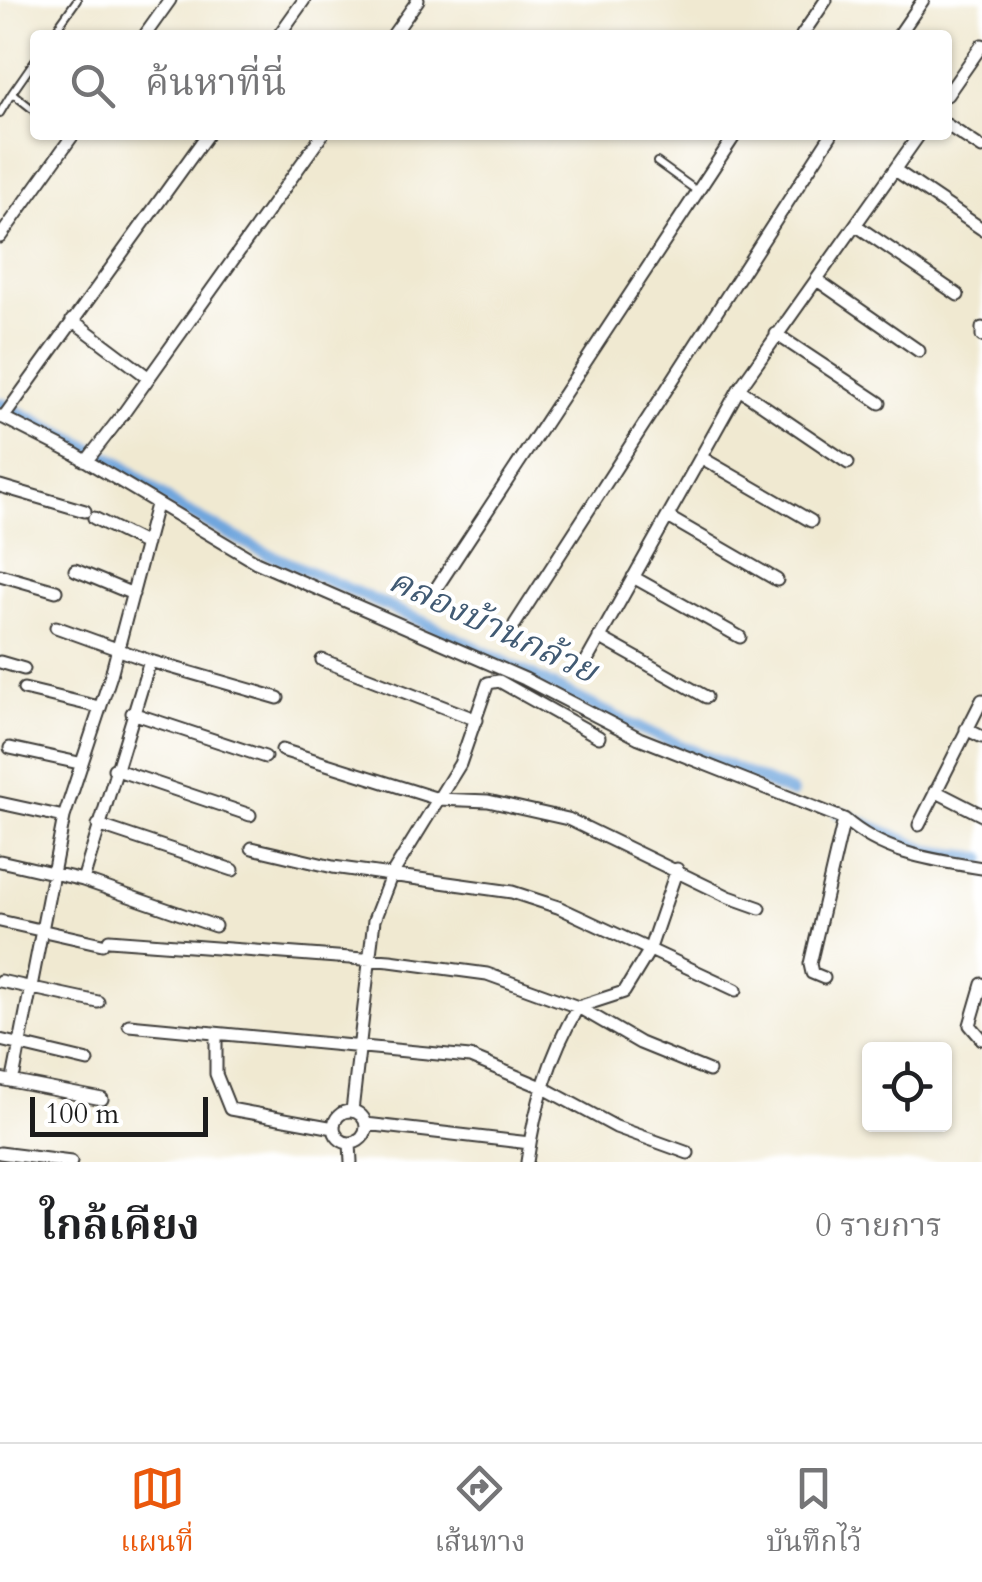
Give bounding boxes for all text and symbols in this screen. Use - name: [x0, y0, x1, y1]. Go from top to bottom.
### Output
- search box: [30, 30, 952, 140]
- text: ค้นหาที่นี่: [145, 57, 286, 109]
- icon: search: [65, 58, 120, 113]
- water label: คลองบ้านกล้วย: [381, 557, 607, 696]
- map controls: [862, 1042, 952, 1132]
- button: locate: [862, 1042, 952, 1132]
- scale bar: [30, 1092, 208, 1136]
- text: 100 m: [45, 1095, 119, 1133]
- text: ใกล้เคียง: [40, 1197, 200, 1254]
- text: 0 รายการ: [815, 1204, 942, 1248]
- tab: แผนที่: [120, 1461, 194, 1566]
- tab: เส้นทาง: [434, 1461, 526, 1566]
- tab: บันทึกไว้: [766, 1461, 862, 1566]

